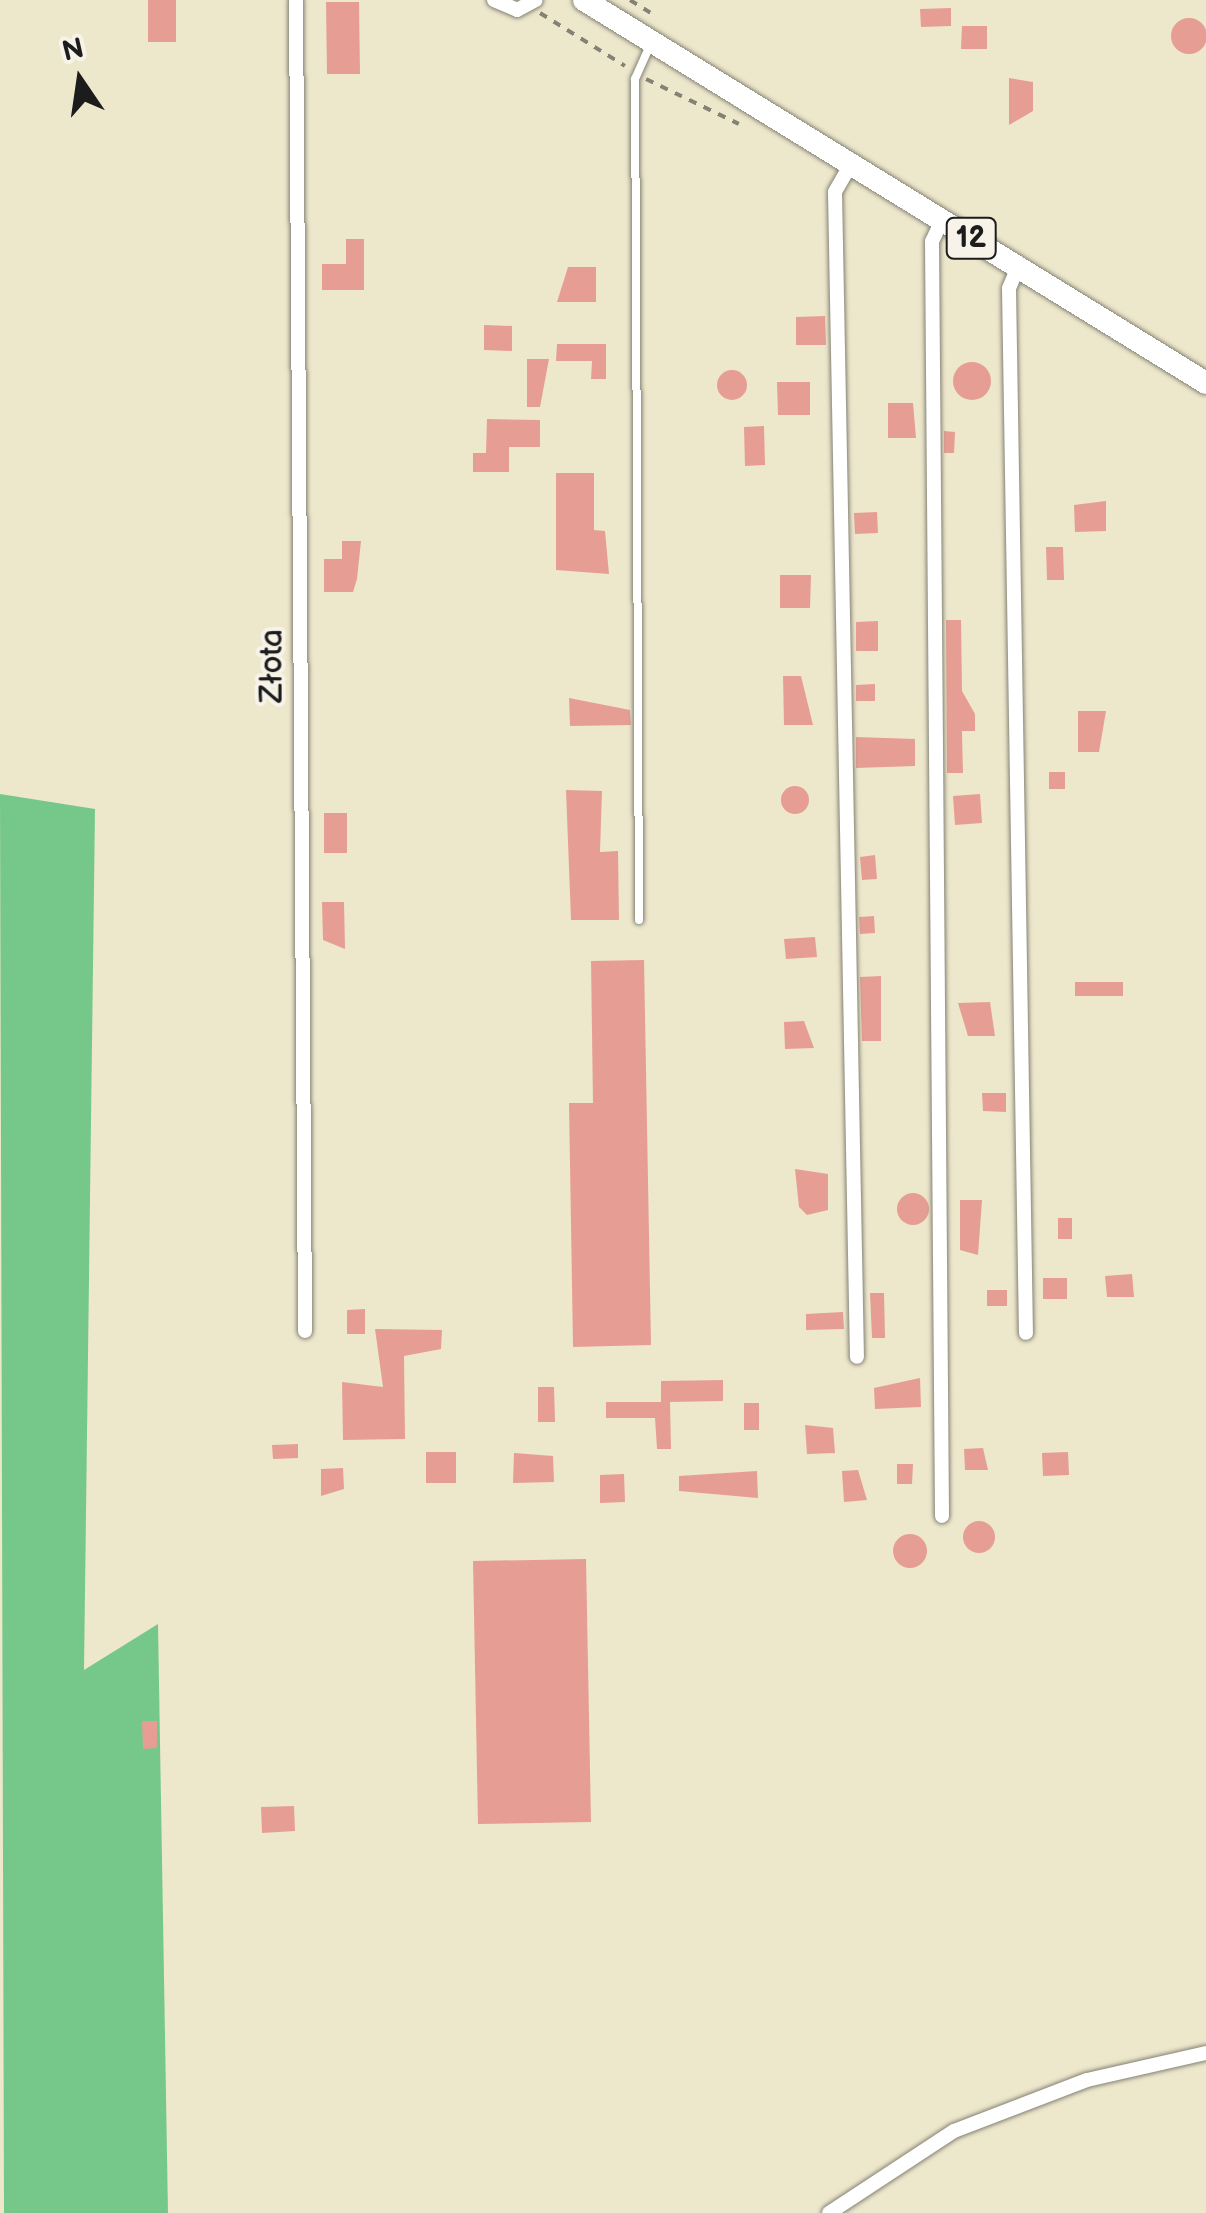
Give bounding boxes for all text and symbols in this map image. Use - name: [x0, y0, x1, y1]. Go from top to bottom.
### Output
- north arrow: [30, 30, 130, 130]
- text: N: [59, 32, 87, 69]
- road number: 12: [944, 213, 998, 263]
- street label: Złota: [254, 629, 292, 703]

